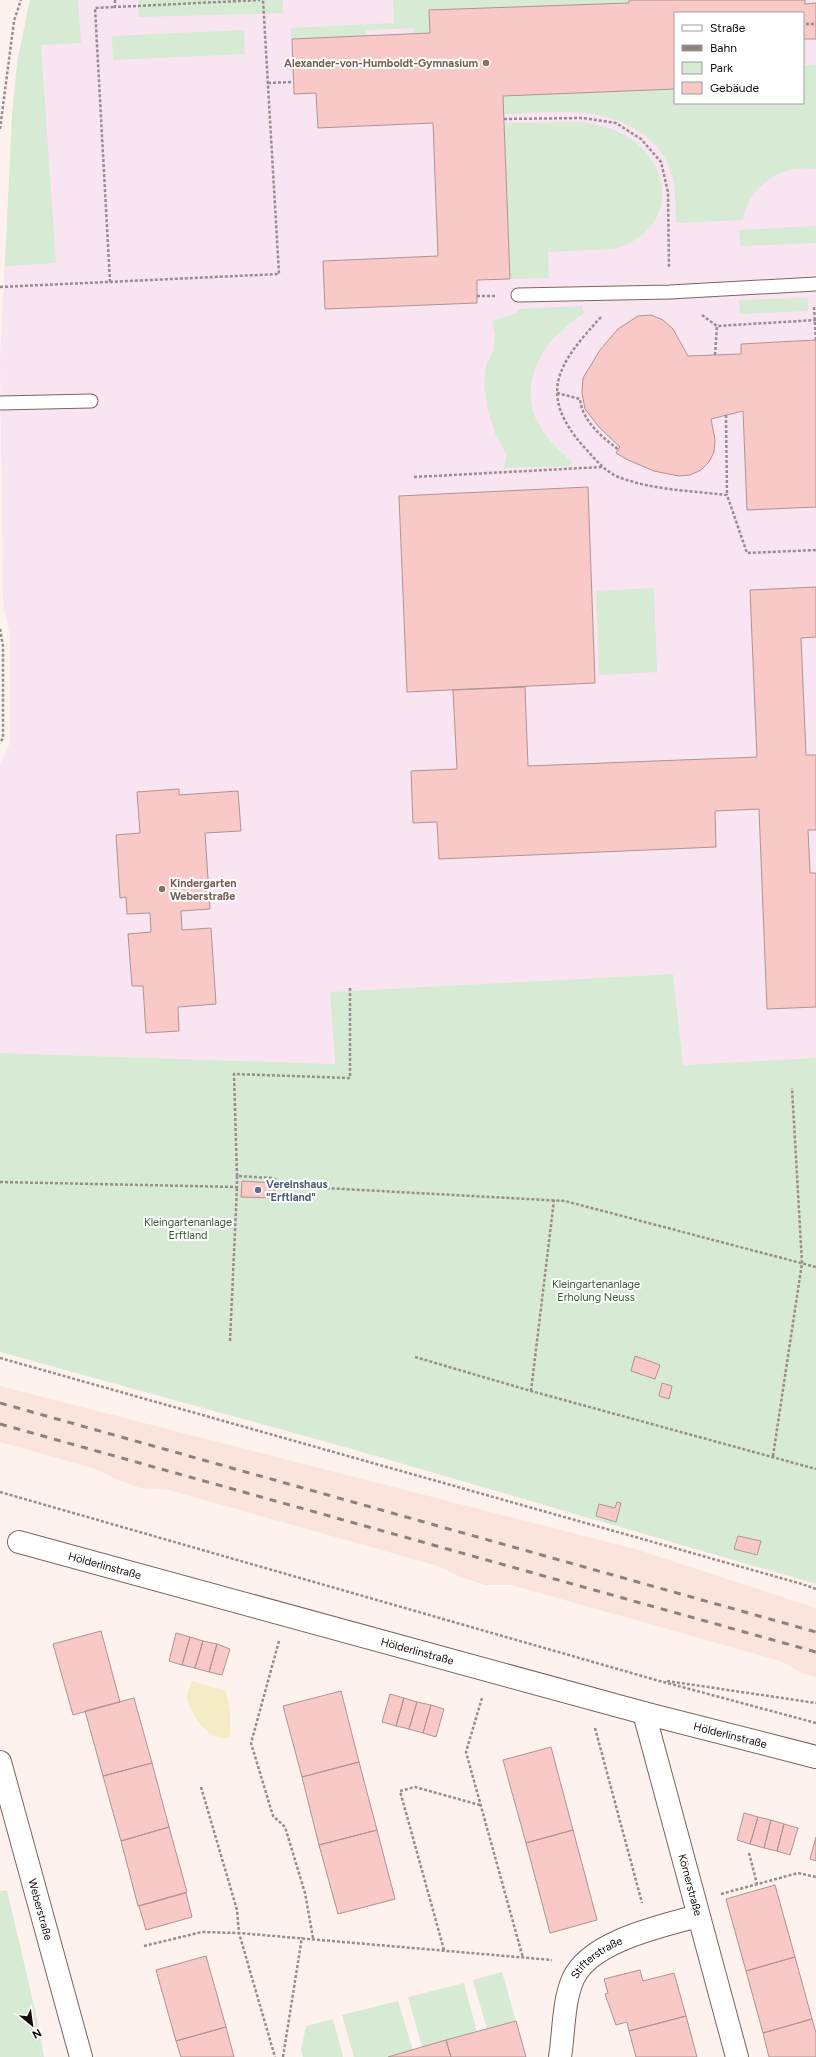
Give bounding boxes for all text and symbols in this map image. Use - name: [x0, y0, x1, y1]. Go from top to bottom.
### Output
- legend: [674, 12, 804, 104]
- text: Straße: [710, 21, 746, 35]
- text: Bahn: [710, 41, 737, 55]
- place label: Alexander-von-Humboldt-Gymnasium: [284, 57, 478, 70]
- marker: Alexander-von-Humboldt-Gymnasium: [481, 58, 491, 68]
- text: Park: [710, 61, 733, 75]
- text: Gebäude: [710, 81, 760, 95]
- place label: Kindergarten Weberstraße: [170, 877, 237, 903]
- marker: Kindergarten Weberstraße: [157, 884, 167, 894]
- place label: Vereinshaus "Erftland": [266, 1178, 328, 1204]
- marker: Vereinshaus "Erftland": [253, 1185, 263, 1195]
- park label: Kleingartenanlage Erftland: [144, 1216, 232, 1242]
- park label: Kleingartenanlage Erholung Neuss: [552, 1278, 640, 1304]
- street label: Hölderlinstraße: [67, 1549, 143, 1582]
- street label: Hölderlinstraße: [379, 1635, 455, 1667]
- street label: Hölderlinstraße: [692, 1719, 768, 1751]
- street label: Körnerstraße: [676, 1852, 705, 1917]
- street label: Weberstraße: [26, 1877, 55, 1942]
- street label: Stifterstraße: [568, 1934, 624, 1981]
- north arrow: [12, 2005, 52, 2045]
- text: N: [30, 2026, 43, 2041]

